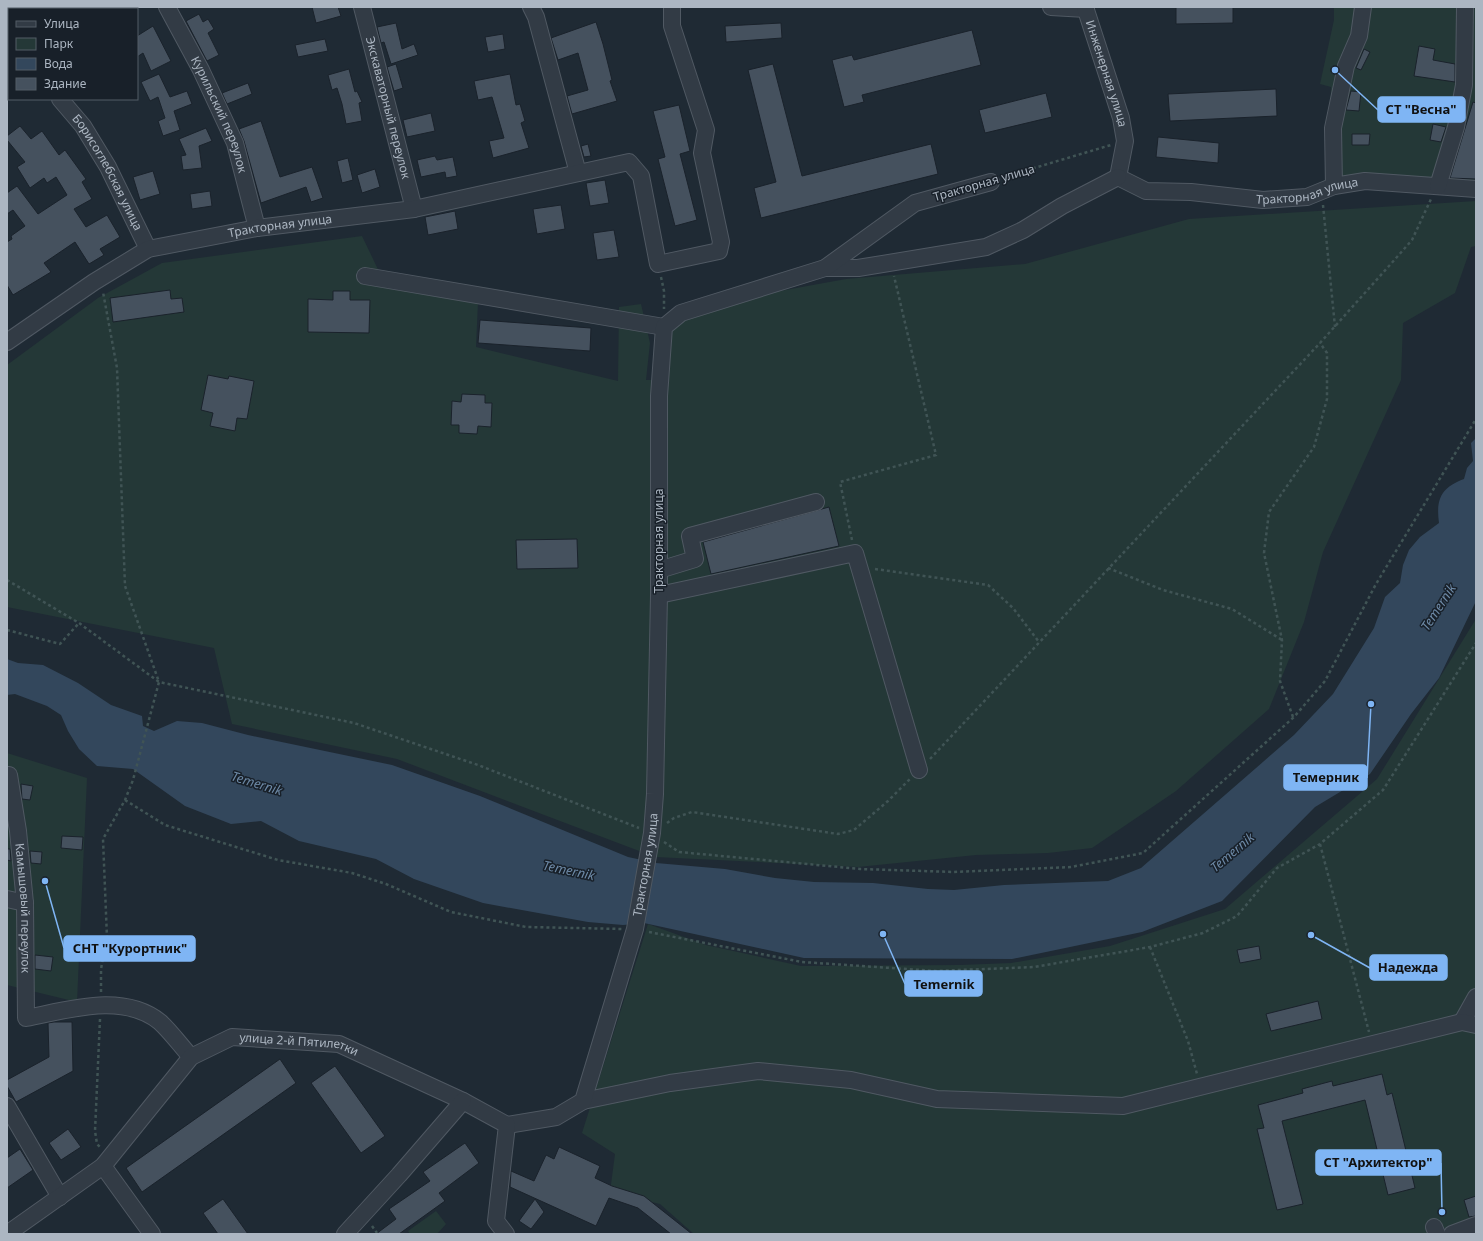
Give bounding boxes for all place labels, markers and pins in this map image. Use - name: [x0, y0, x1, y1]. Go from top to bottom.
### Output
- callout: СТ "Весна": [1378, 97, 1465, 122]
- callout: Темерник: [1284, 765, 1367, 790]
- callout: СНТ "Курортник": [64, 936, 195, 961]
- callout: Надежда: [1370, 955, 1447, 980]
- callout: Temernik: [905, 971, 982, 996]
- callout: СТ "Архитектор": [1316, 1150, 1441, 1175]

